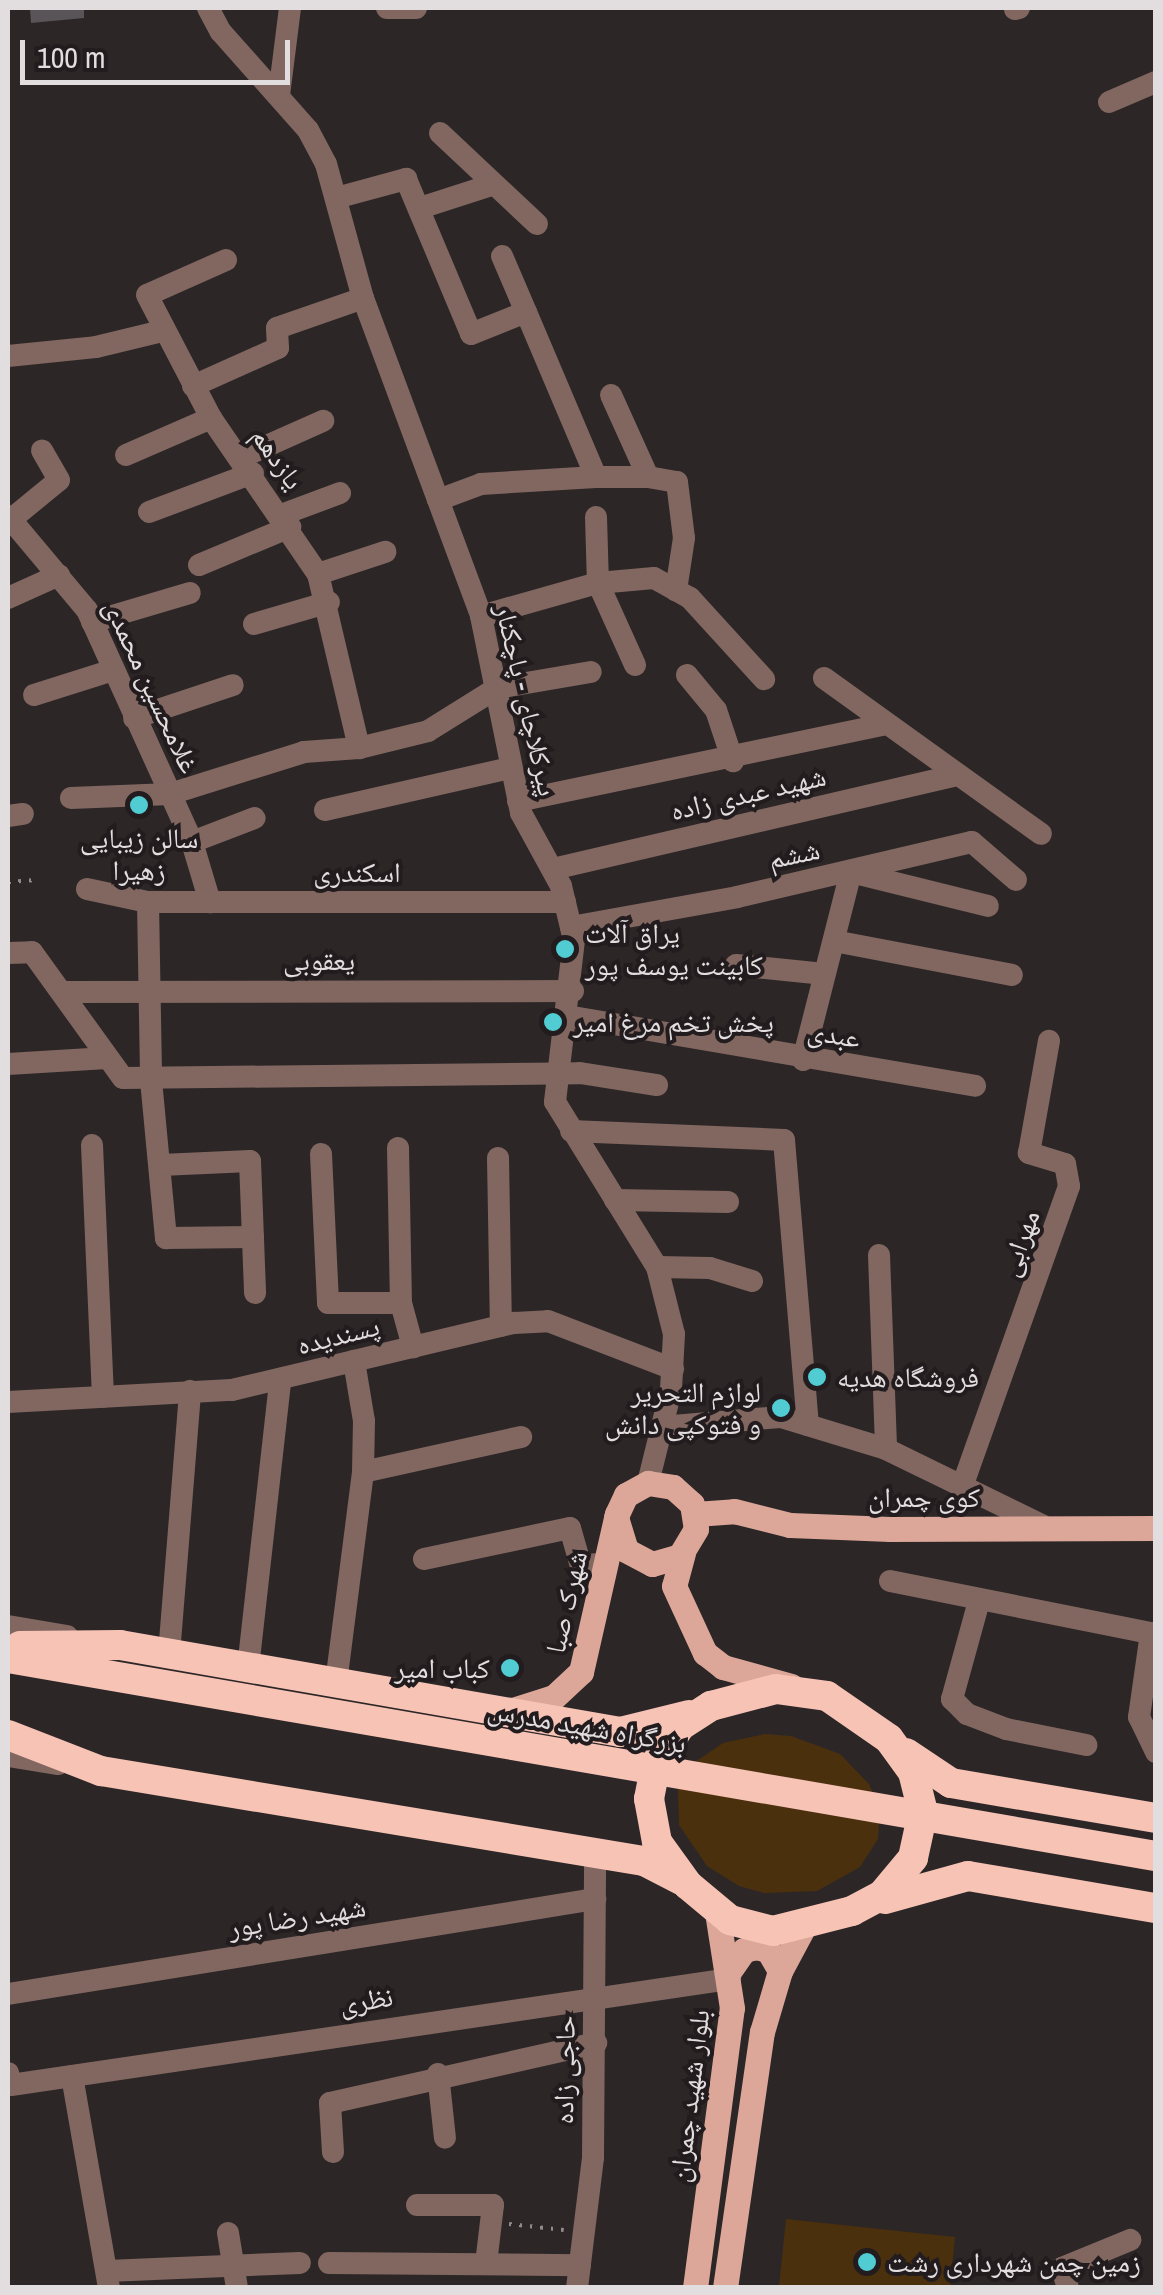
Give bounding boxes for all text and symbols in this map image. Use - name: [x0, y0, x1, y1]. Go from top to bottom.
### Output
- scale bar: [25, 20, 295, 82]
- text: 100 m: [37, 37, 105, 77]
- street label: یازدهم: [245, 420, 311, 496]
- street label: غلامحسین محمدی: [97, 594, 207, 778]
- street label: پیرکلاچای - پاچکنار: [489, 601, 565, 799]
- street label: شهید عبدی زاده: [667, 759, 829, 827]
- marker: سالن زیبایی زهیرا: [128, 794, 150, 816]
- place label: سالن زیبایی زهیرا: [80, 821, 198, 887]
- street label: ششم: [765, 832, 823, 876]
- street label: اسکندری: [313, 855, 401, 889]
- place label: یراق آلات کابینت یوسف پور: [585, 916, 763, 982]
- marker: یراق آلات کابینت یوسف پور: [554, 938, 576, 960]
- street label: یعقوبی: [283, 943, 355, 977]
- place label: پخش تخم مرغ امیر: [573, 1005, 774, 1039]
- marker: پخش تخم مرغ امیر: [542, 1011, 564, 1033]
- street label: عبدی: [805, 1013, 863, 1055]
- street label: مهرابی: [992, 1205, 1046, 1281]
- street label: پسندیده: [293, 1309, 383, 1361]
- place label: فروشگاه هدیه: [837, 1360, 979, 1394]
- marker: فروشگاه هدیه: [806, 1366, 828, 1388]
- place label: لوازم التحریر و فتوکپی دانش: [605, 1375, 761, 1441]
- marker: لوازم التحریر و فتوکپی دانش: [770, 1397, 792, 1419]
- street label: کوی چمران: [868, 1480, 980, 1514]
- street label: شهرک صبا: [538, 1547, 594, 1657]
- place label: کباب امیر: [394, 1651, 490, 1685]
- marker: کباب امیر: [499, 1657, 521, 1679]
- street label: بزرگراه شهید مدرس: [485, 1692, 689, 1760]
- street label: شهید رضا پور: [226, 1890, 368, 1944]
- street label: نظری: [337, 1979, 395, 2021]
- street label: بلوار شهید چمران: [662, 2008, 716, 2184]
- street label: حاجی زاده: [546, 2015, 582, 2125]
- place label: زمین چمن شهرداری رشت: [887, 2245, 1141, 2279]
- marker: زمین چمن شهرداری رشت: [856, 2251, 878, 2273]

